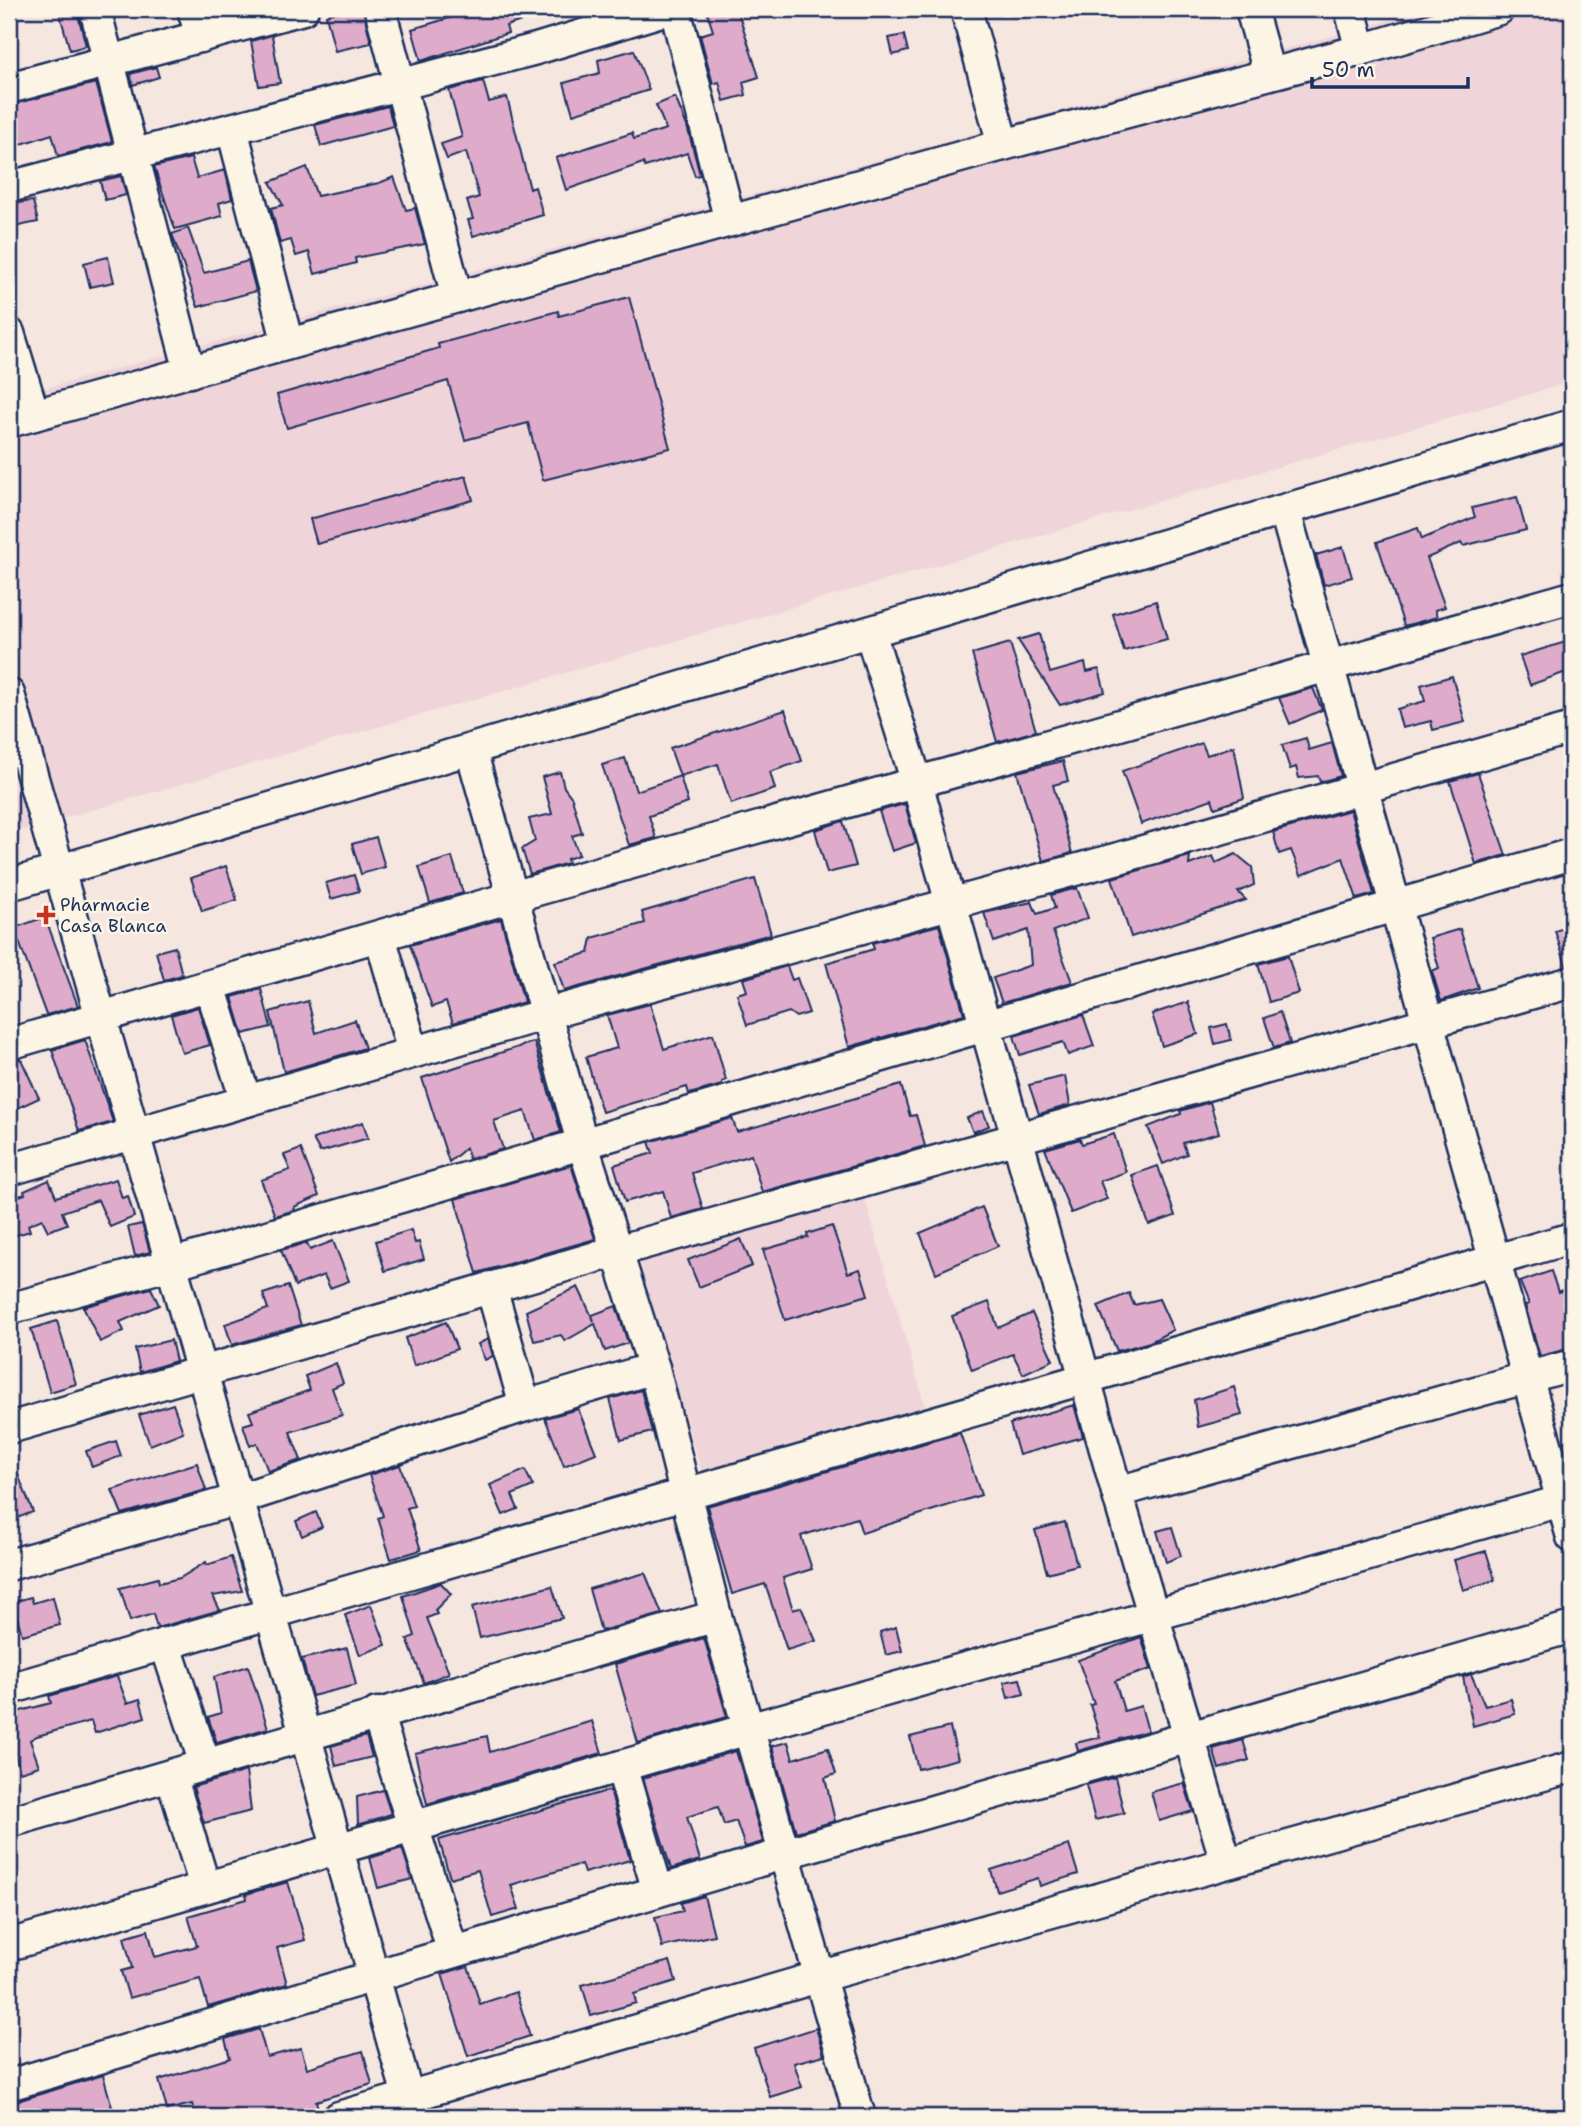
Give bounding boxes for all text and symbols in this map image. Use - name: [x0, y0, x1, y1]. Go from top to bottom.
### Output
- scale bar: [1312, 46, 1467, 90]
- text: 50 m: [1322, 56, 1375, 84]
- place label: Pharmacie Casa Blanca: [60, 893, 166, 938]
- marker: Pharmacie Casa Blanca: [38, 907, 54, 923]

